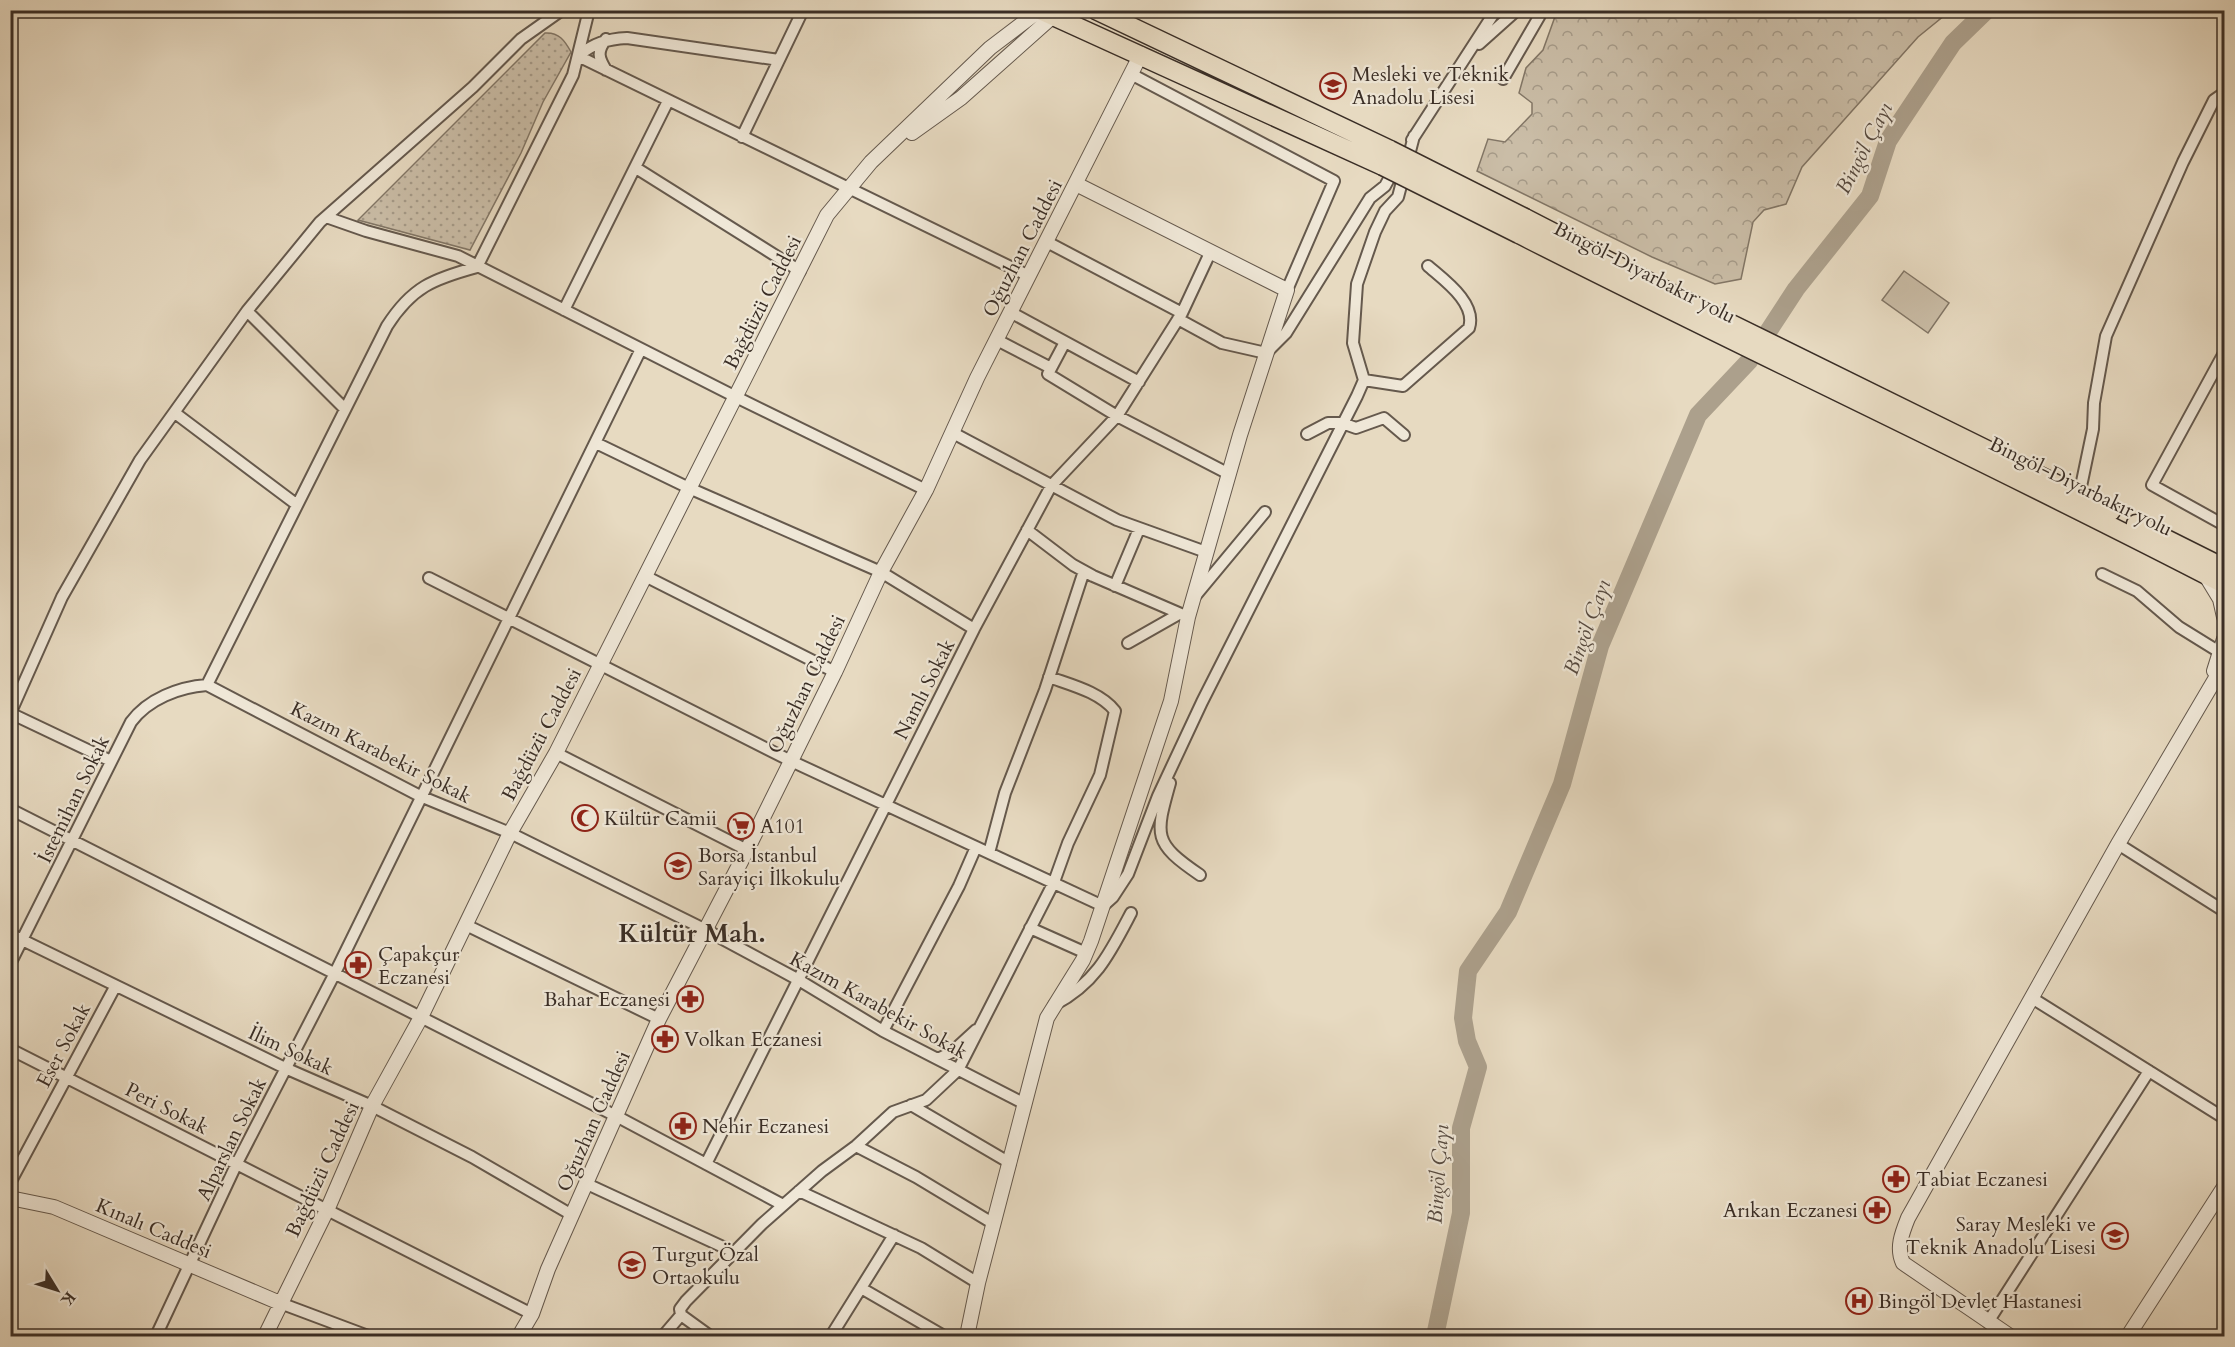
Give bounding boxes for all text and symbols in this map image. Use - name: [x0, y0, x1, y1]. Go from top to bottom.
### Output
- place label: Mesleki ve Teknik Anadolu Lisesi: [1352, 61, 1509, 111]
- school or university icon: Mesleki ve Teknik Anadolu Lisesi: [1318, 71, 1348, 101]
- water label: Bingöl Çayı: [1829, 97, 1900, 199]
- street label: Oğuzhan Caddesi: [976, 174, 1069, 322]
- street label: Bingöl-Diyarbakır yolu: [1549, 215, 1740, 330]
- street label: Bağdüzü Caddesi: [717, 230, 808, 374]
- street label: Bingöl-Diyarbakır yolu: [1985, 430, 2177, 543]
- water label: Bingöl Çayı: [1557, 575, 1618, 679]
- street label: Oğuzhan Caddesi: [761, 610, 852, 758]
- street label: Namlı Sokak: [888, 634, 961, 744]
- street label: Bağdüzü Caddesi: [495, 663, 588, 805]
- street label: Kazım Karabekir Sokak: [286, 695, 476, 810]
- street label: İstemihan Sokak: [31, 731, 116, 867]
- mosque icon: Kültür Camii: [570, 803, 600, 833]
- place label: Kültür Camii: [604, 805, 717, 832]
- supermarket icon: A101: [726, 811, 756, 841]
- place label: A101: [760, 813, 805, 840]
- place label: Borsa İstanbul Sarayiçi İlkokulu: [698, 842, 840, 892]
- school or university icon: Borsa İstanbul Sarayiçi İlkokulu: [663, 851, 693, 881]
- district label: Kültür Mah.: [618, 916, 766, 951]
- place label: Çapakçur Eczanesi: [378, 941, 460, 991]
- street label: Kazım Karabekir Sokak: [785, 945, 973, 1066]
- pharmacy icon: Çapakçur Eczanesi: [343, 950, 373, 980]
- pharmacy icon: Bahar Eczanesi: [675, 984, 705, 1014]
- place label: Bahar Eczanesi: [544, 986, 670, 1013]
- street label: Eser Sokak: [30, 998, 97, 1092]
- street label: İlim Sokak: [244, 1019, 338, 1082]
- pharmacy icon: Volkan Eczanesi: [650, 1024, 680, 1054]
- place label: Volkan Eczanesi: [684, 1026, 823, 1053]
- street label: Oğuzhan Caddesi: [550, 1046, 637, 1196]
- street label: Alparslan Sokak: [190, 1073, 273, 1205]
- street label: Peri Sokak: [121, 1076, 213, 1141]
- street label: Bağdüzü Caddesi: [279, 1097, 366, 1242]
- pharmacy icon: Nehir Eczanesi: [668, 1111, 698, 1141]
- place label: Nehir Eczanesi: [702, 1113, 830, 1140]
- water label: Bingöl Çayı: [1421, 1123, 1456, 1225]
- pharmacy icon: Tabiat Eczanesi: [1881, 1164, 1911, 1194]
- place label: Tabiat Eczanesi: [1916, 1166, 2048, 1193]
- street label: Kınalı Caddesi: [92, 1192, 216, 1265]
- pharmacy icon: Arıkan Eczanesi: [1862, 1195, 1892, 1225]
- place label: Arıkan Eczanesi: [1723, 1197, 1858, 1224]
- place label: Saray Mesleki ve Teknik Anadolu Lisesi: [1906, 1211, 2096, 1261]
- school or university icon: Saray Mesleki ve Teknik Anadolu Lisesi: [2100, 1221, 2130, 1251]
- place label: Turgut Özal Ortaokulu: [652, 1241, 759, 1291]
- school or university icon: Turgut Özal Ortaokulu: [617, 1250, 647, 1280]
- north arrow: [27, 1260, 87, 1320]
- hospital icon: Bingöl Devlet Hastanesi: [1844, 1286, 1874, 1316]
- text: K: [55, 1287, 81, 1311]
- place label: Bingöl Devlet Hastanesi: [1878, 1288, 2083, 1315]

